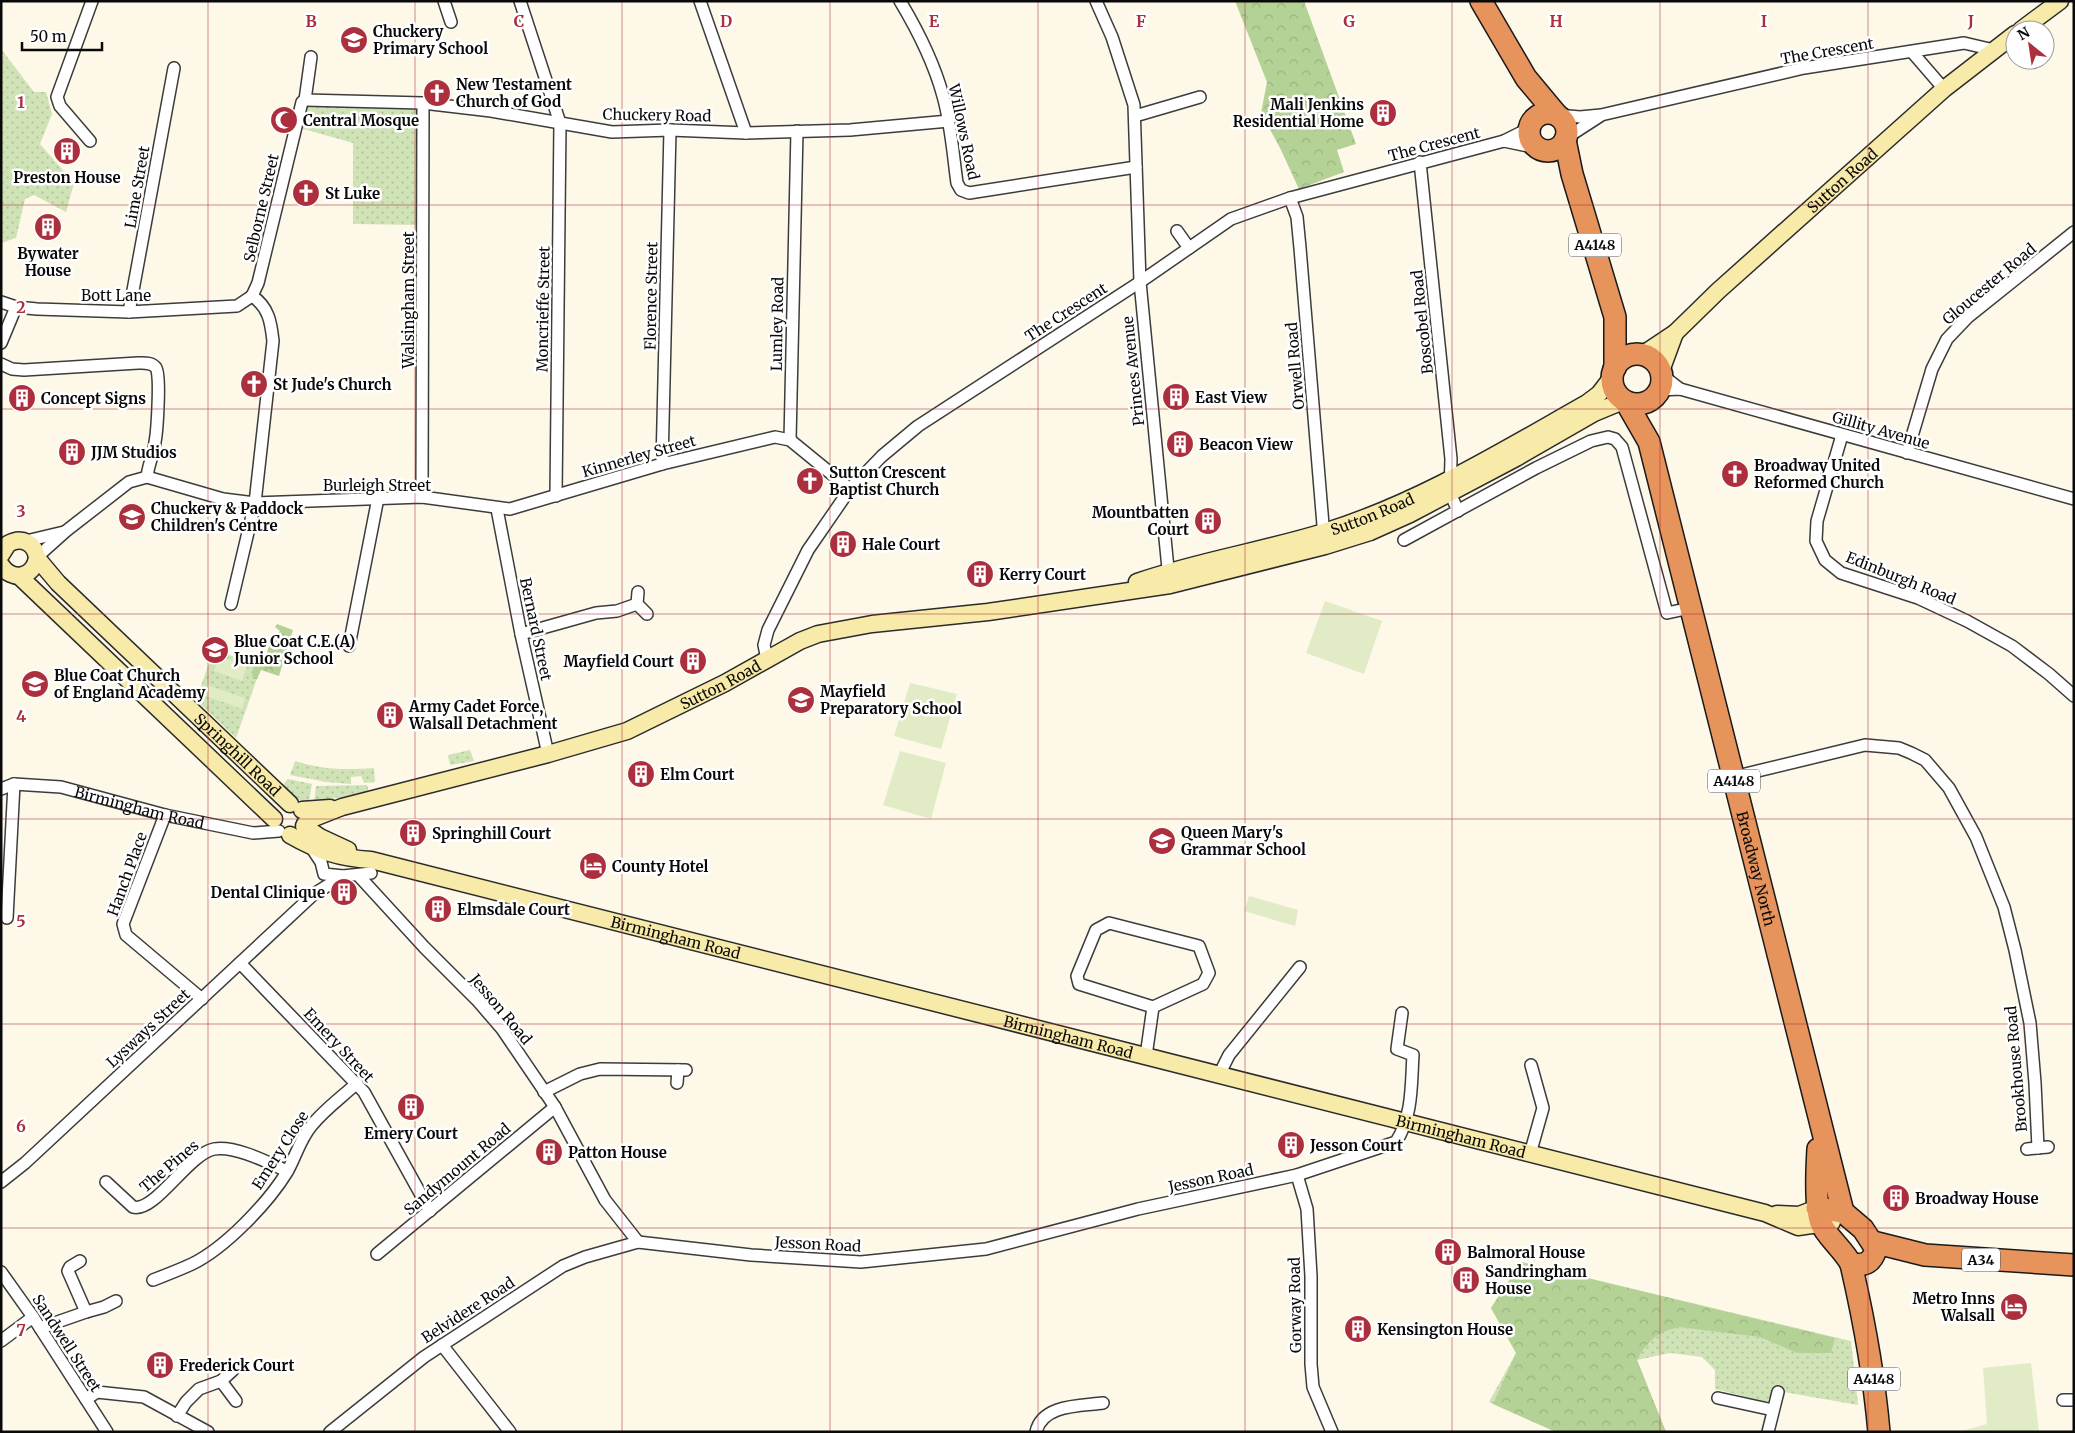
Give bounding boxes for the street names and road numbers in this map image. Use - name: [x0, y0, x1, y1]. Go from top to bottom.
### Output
- street label: The Crescent: [1779, 33, 1875, 69]
- street label: Willows Road: [944, 81, 983, 182]
- street label: Chuckery Road: [602, 105, 712, 125]
- street label: The Crescent: [1386, 123, 1482, 165]
- street label: Lime Street: [120, 144, 154, 230]
- street label: Sutton Road: [1803, 144, 1881, 217]
- street label: Selborne Street: [239, 152, 283, 264]
- street label: Walsingham Street: [399, 231, 418, 370]
- road number: A4148: [1569, 234, 1621, 256]
- street label: Gloucester Road: [1938, 239, 2040, 329]
- street label: Florence Street: [641, 242, 661, 350]
- street label: Moncrieffe Street: [532, 246, 554, 372]
- street label: Boscobel Road: [1407, 269, 1437, 375]
- street label: Lumley Road: [767, 277, 787, 371]
- street label: The Crescent: [1021, 278, 1111, 346]
- street label: Bott Lane: [81, 286, 151, 305]
- street label: Princes Avenue: [1118, 315, 1148, 427]
- street label: Orwell Road: [1282, 321, 1308, 411]
- street label: Gillity Avenue: [1830, 407, 1932, 453]
- street label: Kinnerley Street: [580, 431, 698, 481]
- street label: Burleigh Street: [323, 476, 431, 495]
- street label: Sutton Road: [1328, 489, 1417, 539]
- street label: Edinburgh Road: [1843, 547, 1959, 609]
- street label: Bernard Street: [516, 576, 556, 682]
- street label: Sutton Road: [677, 656, 764, 713]
- street label: Springhill Road: [191, 709, 285, 800]
- road number: A4148: [1708, 769, 1760, 792]
- street label: Birmingham Road: [73, 782, 206, 832]
- street label: Broadway North: [1733, 809, 1780, 928]
- street label: Hanch Place: [103, 829, 151, 919]
- street label: Birmingham Road: [609, 912, 743, 963]
- street label: Jesson Road: [465, 969, 536, 1048]
- street label: Lysways Street: [102, 984, 194, 1072]
- street label: Emery Street: [300, 1004, 378, 1086]
- street label: Brookhouse Road: [2001, 1005, 2031, 1133]
- street label: Birmingham Road: [1002, 1011, 1135, 1062]
- street label: Emery Close: [248, 1107, 313, 1193]
- street label: Birmingham Road: [1394, 1110, 1528, 1162]
- street label: Sandymount Road: [400, 1119, 514, 1219]
- street label: The Pines: [136, 1136, 202, 1196]
- street label: Jesson Road: [1166, 1160, 1255, 1196]
- street label: Jesson Road: [773, 1232, 862, 1256]
- road number: A34: [1962, 1248, 2000, 1272]
- street label: Gorway Road: [1285, 1257, 1305, 1353]
- street label: Belvidere Road: [418, 1273, 518, 1347]
- street label: Sandwell Street: [28, 1291, 106, 1395]
- road number: A4148: [1848, 1368, 1900, 1390]

